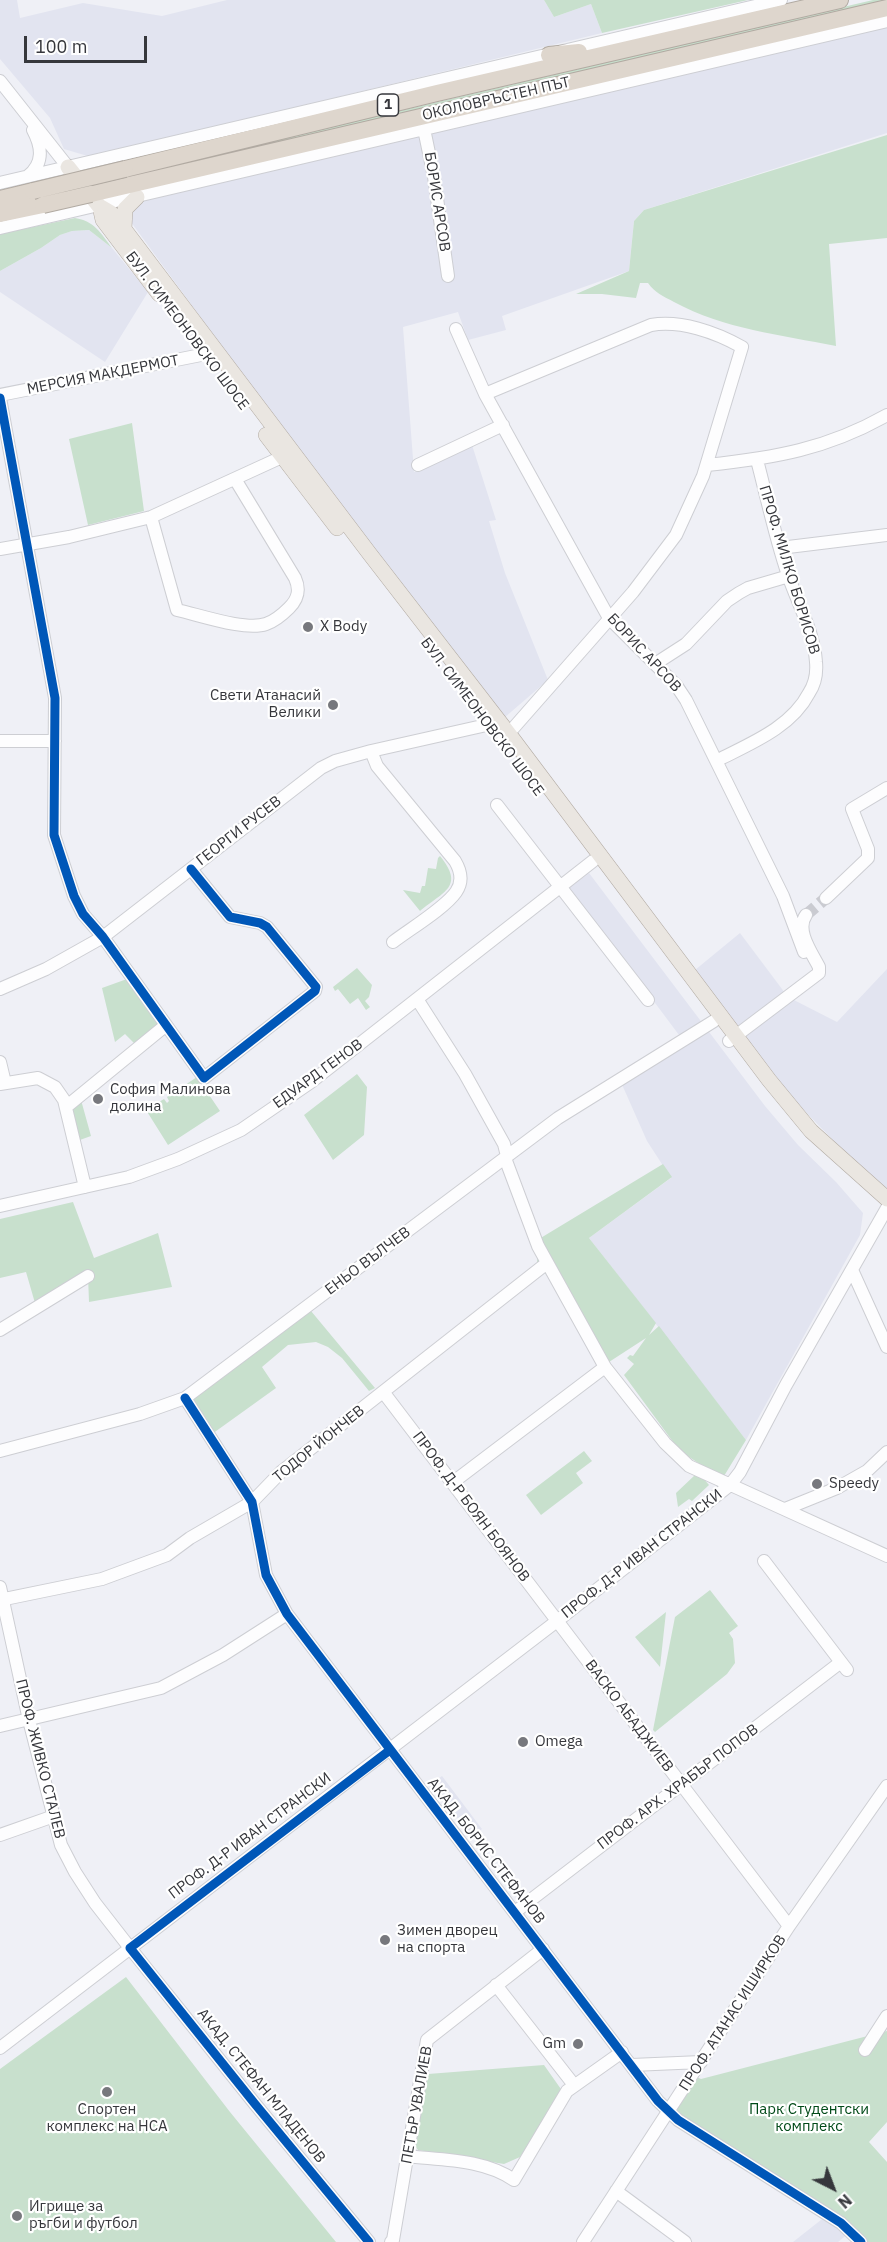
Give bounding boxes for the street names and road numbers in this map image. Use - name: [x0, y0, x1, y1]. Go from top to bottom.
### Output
- street label: ОКОЛОВРЪСТЕН ПЪТ: [420, 73, 572, 125]
- road number: 1: [378, 94, 398, 116]
- street label: БОРИС АРСОВ: [420, 151, 454, 253]
- street label: БУЛ. СИМЕОНОВСКО ШОСЕ: [121, 248, 253, 414]
- street label: МЕРСИЯ МАКДЕРМОТ: [25, 351, 181, 399]
- street label: ПРОФ. МИЛКО БОРИСОВ: [755, 483, 823, 657]
- street label: БОРИС АРСОВ: [603, 610, 685, 696]
- street label: БУЛ. СИМЕОНОВСКО ШОСЕ: [416, 634, 548, 800]
- street label: ГЕОРГИ РУСЕВ: [193, 792, 285, 870]
- street label: ЕДУАРД ГЕНОВ: [270, 1035, 366, 1113]
- street label: ЕНЬО ВЪЛЧЕВ: [322, 1223, 414, 1299]
- street label: ТОДОР ЙОНЧЕВ: [270, 1402, 368, 1486]
- street label: ПРОФ. Д-Р БОЯН БОЯНОВ: [409, 1428, 533, 1586]
- street label: ПРОФ. Д-Р ИВАН СТРАНСКИ: [558, 1486, 726, 1622]
- street label: ВАСКО АБАДЖИЕВ: [581, 1656, 677, 1776]
- street label: ПРОФ. ЖИВКО СТАЛЕВ: [11, 1677, 69, 1841]
- street label: ПРОФ. АРХ. ХРАБЪР ПОПОВ: [594, 1721, 762, 1853]
- street label: ПРОФ. Д-Р ИВАН СТРАНСКИ: [165, 1769, 335, 1903]
- street label: АКАД. БОРИС СТЕФАНОВ: [423, 1774, 549, 1928]
- street label: ПРОФ. АТАНАС ИШИРКОВ: [676, 1931, 790, 2095]
- street label: АКАД. СТЕФАН МЛАДЕНОВ: [193, 2005, 329, 2167]
- street label: ПЕТЪР УВАЛИЕВ: [398, 2045, 436, 2165]

